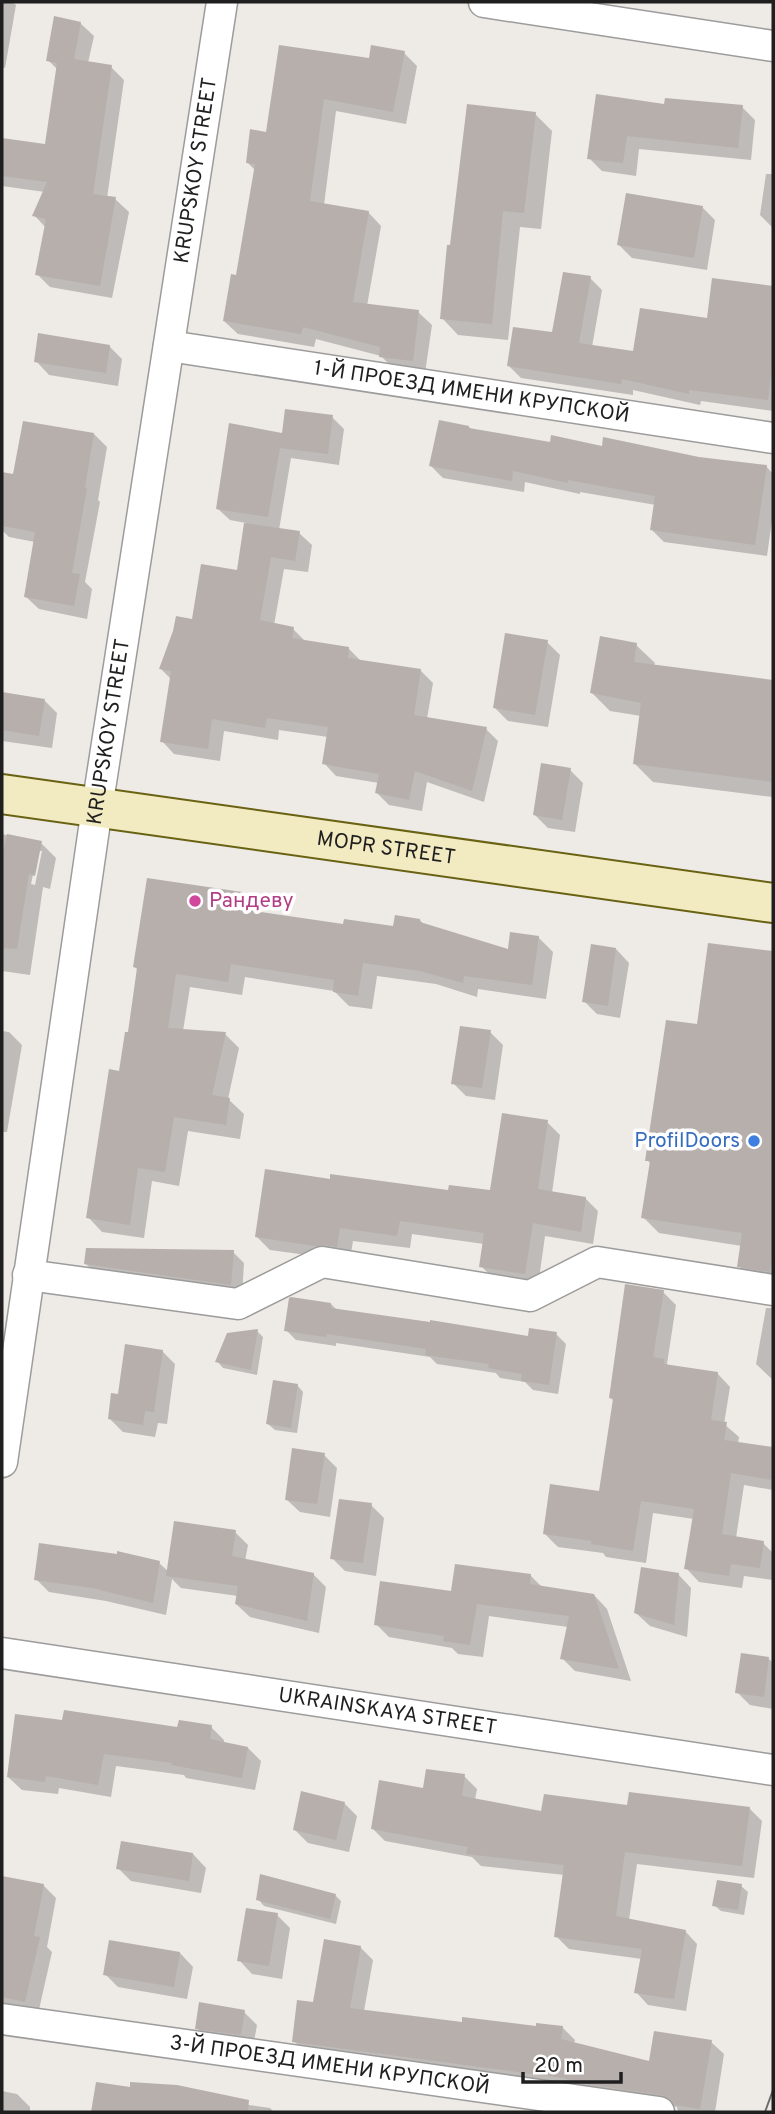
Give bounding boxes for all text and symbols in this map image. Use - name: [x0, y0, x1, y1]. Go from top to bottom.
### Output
- street label: KRUPSKOY STREET: [168, 76, 224, 265]
- street label: 1-Й ПРОЕЗД ИМЕНИ КРУПСКОЙ: [312, 355, 631, 429]
- street label: KRUPSKOY STREET: [81, 637, 137, 827]
- street label: MOPR STREET: [315, 825, 457, 871]
- place label: Рандеву: [209, 888, 294, 915]
- marker: Рандеву: [187, 893, 203, 909]
- place label: ProfilDoors: [634, 1128, 740, 1155]
- marker: ProfilDoors: [746, 1133, 762, 1149]
- street label: UKRAINSKAYA STREET: [276, 1682, 499, 1741]
- street label: 3-Й ПРОЕЗД ИМЕНИ КРУПСКОЙ: [168, 2029, 492, 2101]
- scale bar: [523, 2040, 621, 2084]
- text: 20 m: [534, 2053, 583, 2080]

